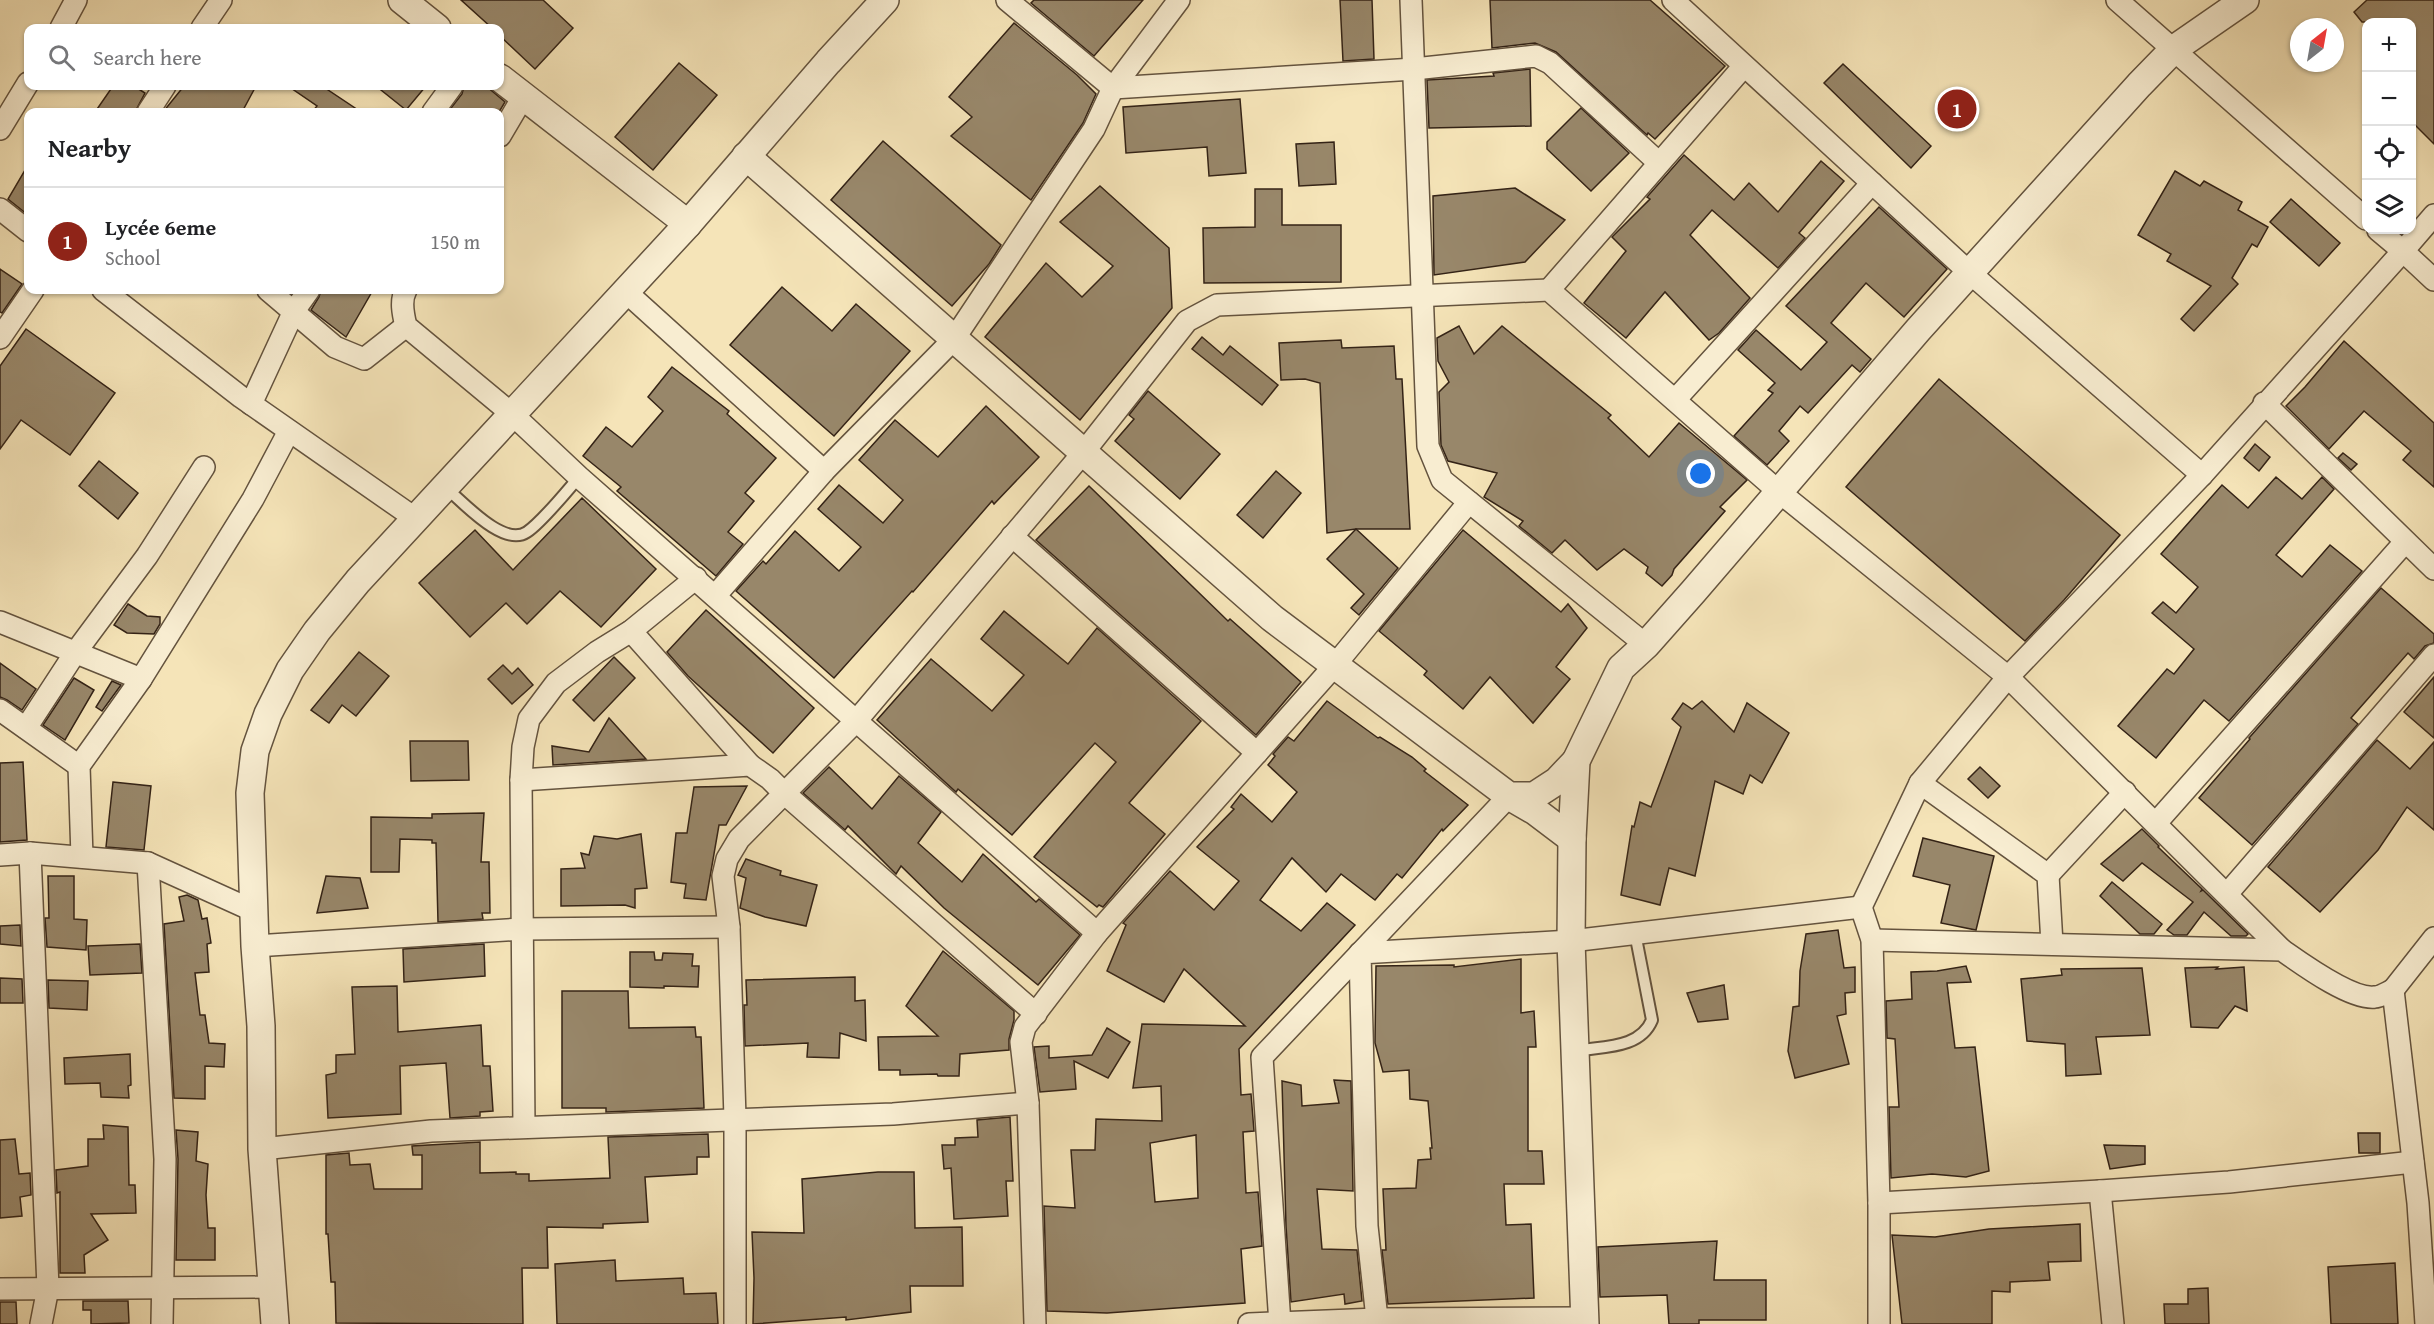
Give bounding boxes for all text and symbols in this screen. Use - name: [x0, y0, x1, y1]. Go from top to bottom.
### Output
- north arrow: [2290, 18, 2344, 72]
- map controls: [2362, 18, 2416, 234]
- button: +: [2362, 18, 2416, 72]
- search box: [24, 24, 504, 90]
- icon: search: [45, 41, 78, 74]
- text: Search here: [93, 41, 202, 73]
- button: −: [2362, 72, 2416, 126]
- pin: 1: [1938, 86, 1976, 132]
- button: locate: [2362, 126, 2416, 180]
- text: Nearby: [48, 128, 131, 167]
- button: layers: [2362, 180, 2416, 234]
- text: Lycée 6eme: [105, 211, 216, 243]
- text: 1: [62, 227, 73, 256]
- text: 150 m: [430, 227, 480, 256]
- text: School: [105, 243, 161, 272]
- your location: [1686, 459, 1715, 488]

